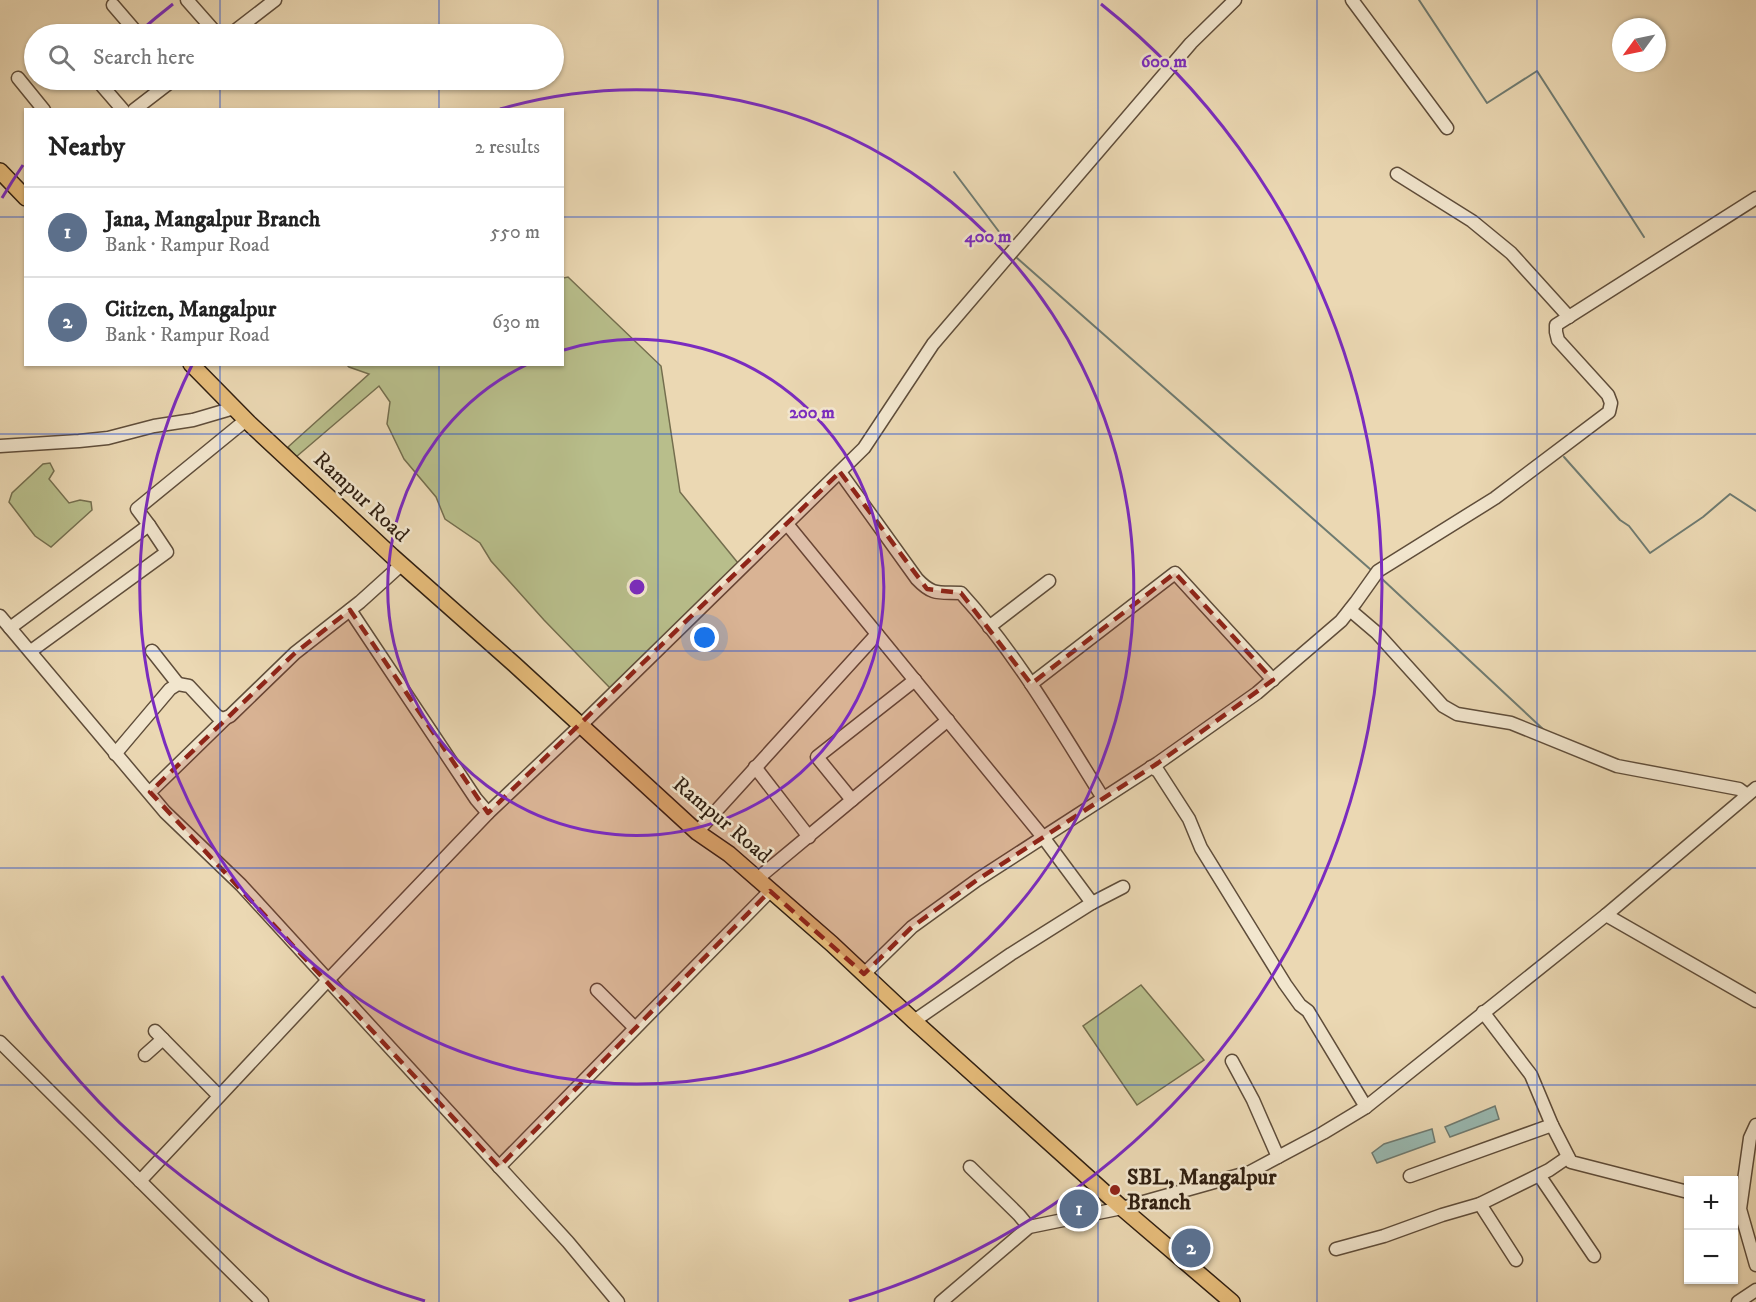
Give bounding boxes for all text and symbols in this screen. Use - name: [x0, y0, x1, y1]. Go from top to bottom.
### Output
- north arrow: [1612, 18, 1666, 72]
- search box: [24, 24, 564, 90]
- icon: search: [45, 41, 78, 74]
- text: Search here: [93, 44, 195, 71]
- text: 600 m: [1141, 51, 1188, 73]
- text: Nearby: [48, 131, 125, 164]
- text: 2 results: [475, 135, 540, 160]
- text: Jana, Mangalpur Branch: [105, 206, 320, 233]
- text: 1: [64, 220, 71, 245]
- text: 550 m: [490, 220, 540, 245]
- text: 400 m: [963, 226, 1012, 248]
- text: Bank · Rampur Road: [105, 233, 270, 258]
- text: Citizen, Mangalpur: [105, 296, 276, 323]
- text: 2: [63, 310, 72, 335]
- text: 630 m: [492, 310, 540, 335]
- text: Bank · Rampur Road: [105, 323, 270, 348]
- text: 200 m: [789, 402, 835, 424]
- street label: Rampur Road: [308, 446, 414, 548]
- centre of rings: [627, 577, 647, 597]
- your location: [690, 623, 719, 652]
- street label: Rampur Road: [667, 771, 777, 869]
- place label: SBL, Mangalpur Branch: [1127, 1164, 1277, 1216]
- map controls: [1684, 1176, 1738, 1284]
- button: +: [1684, 1176, 1738, 1230]
- marker: SBL, Mangalpur Branch: [1108, 1183, 1122, 1197]
- pin: 1: [1060, 1186, 1098, 1232]
- pin: 2: [1172, 1226, 1210, 1270]
- button: −: [1684, 1230, 1738, 1284]

